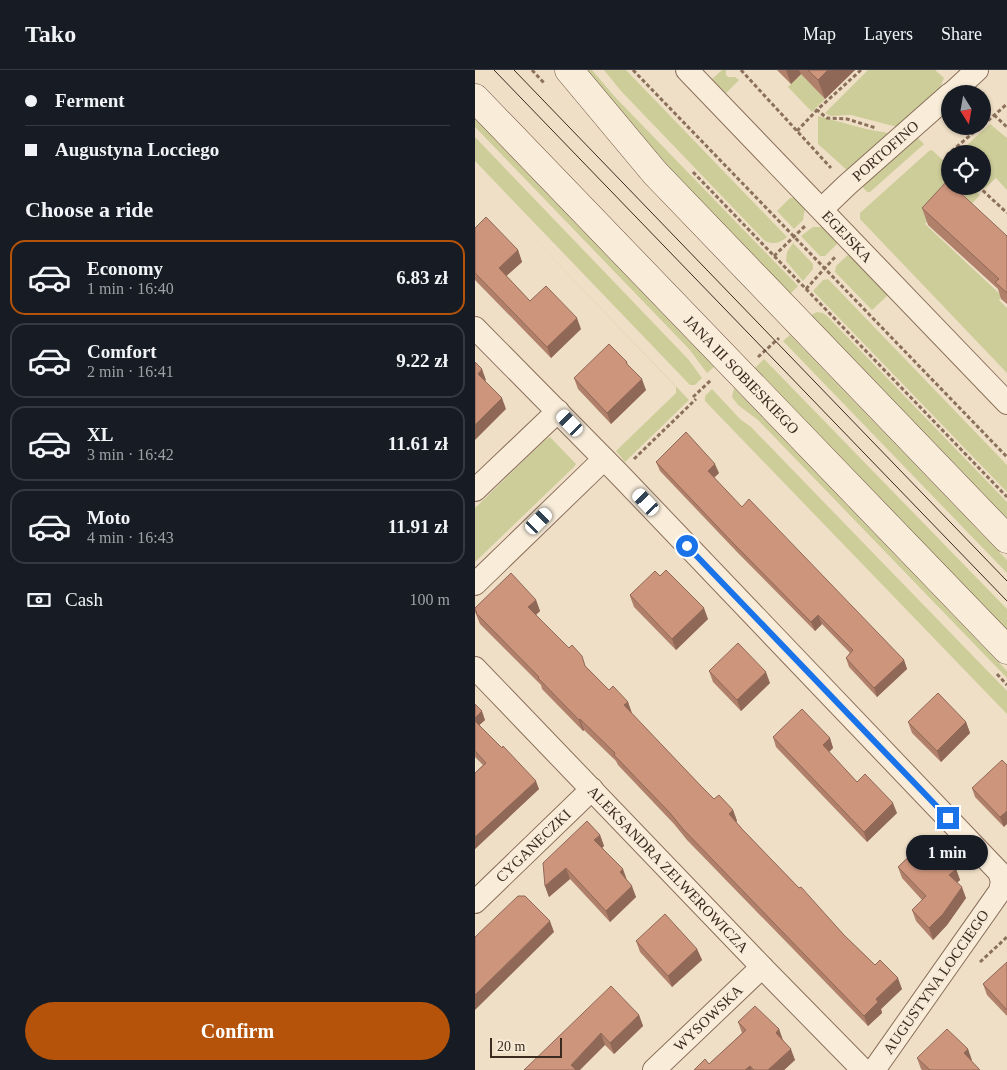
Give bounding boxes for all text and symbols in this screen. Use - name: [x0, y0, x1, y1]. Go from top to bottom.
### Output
- text: Tako: [25, 21, 76, 47]
- text: Map: [803, 24, 836, 44]
- text: Layers: [864, 24, 913, 44]
- text: Share: [941, 24, 982, 44]
- north arrow: [941, 85, 991, 135]
- map controls: [941, 85, 991, 195]
- text: Ferment: [55, 90, 125, 111]
- street label: PORTOFINO: [849, 117, 922, 185]
- text: Augustyna Locciego: [55, 139, 219, 160]
- button: locate: [941, 145, 991, 195]
- text: Choose a ride: [25, 197, 153, 222]
- street label: EGEJSKA: [819, 208, 875, 266]
- icon: car: [27, 255, 72, 300]
- text: Economy: [87, 258, 163, 279]
- text: 6.83 zł: [396, 267, 448, 288]
- text: 1 min · 16:40: [87, 280, 174, 297]
- street label: JANA III SOBIESKIEGO: [681, 312, 802, 437]
- icon: car: [27, 338, 72, 383]
- text: Comfort: [87, 341, 157, 362]
- text: 9.22 zł: [396, 350, 448, 371]
- text: 2 min · 16:41: [87, 363, 174, 380]
- car: [554, 407, 585, 439]
- icon: car: [27, 421, 72, 466]
- text: XL: [87, 424, 113, 445]
- text: 11.61 zł: [388, 433, 448, 454]
- text: 3 min · 16:42: [87, 446, 174, 463]
- car: [630, 486, 661, 518]
- icon: car: [27, 504, 72, 549]
- car: [522, 505, 555, 537]
- text: Moto: [87, 507, 130, 528]
- text: 11.91 zł: [388, 516, 448, 537]
- text: 4 min · 16:43: [87, 529, 174, 546]
- route start: [676, 535, 698, 557]
- icon: cash: [25, 586, 53, 614]
- text: Cash: [65, 589, 103, 610]
- text: 100 m: [410, 591, 450, 608]
- street label: ALEKSANDRA ZELWEROWICZA: [585, 783, 752, 956]
- street label: CYGANECZKI: [493, 806, 574, 885]
- route end: [937, 807, 959, 829]
- callout: 1 min: [907, 836, 989, 870]
- text: 1 min: [928, 844, 966, 861]
- street label: AUGUSTYNA LOCCIEGO: [880, 907, 992, 1057]
- street label: WYSOWSKA: [671, 982, 746, 1055]
- button: Confirm: [25, 1002, 450, 1060]
- scale bar: [490, 1035, 563, 1058]
- text: 20 m: [497, 1039, 525, 1054]

